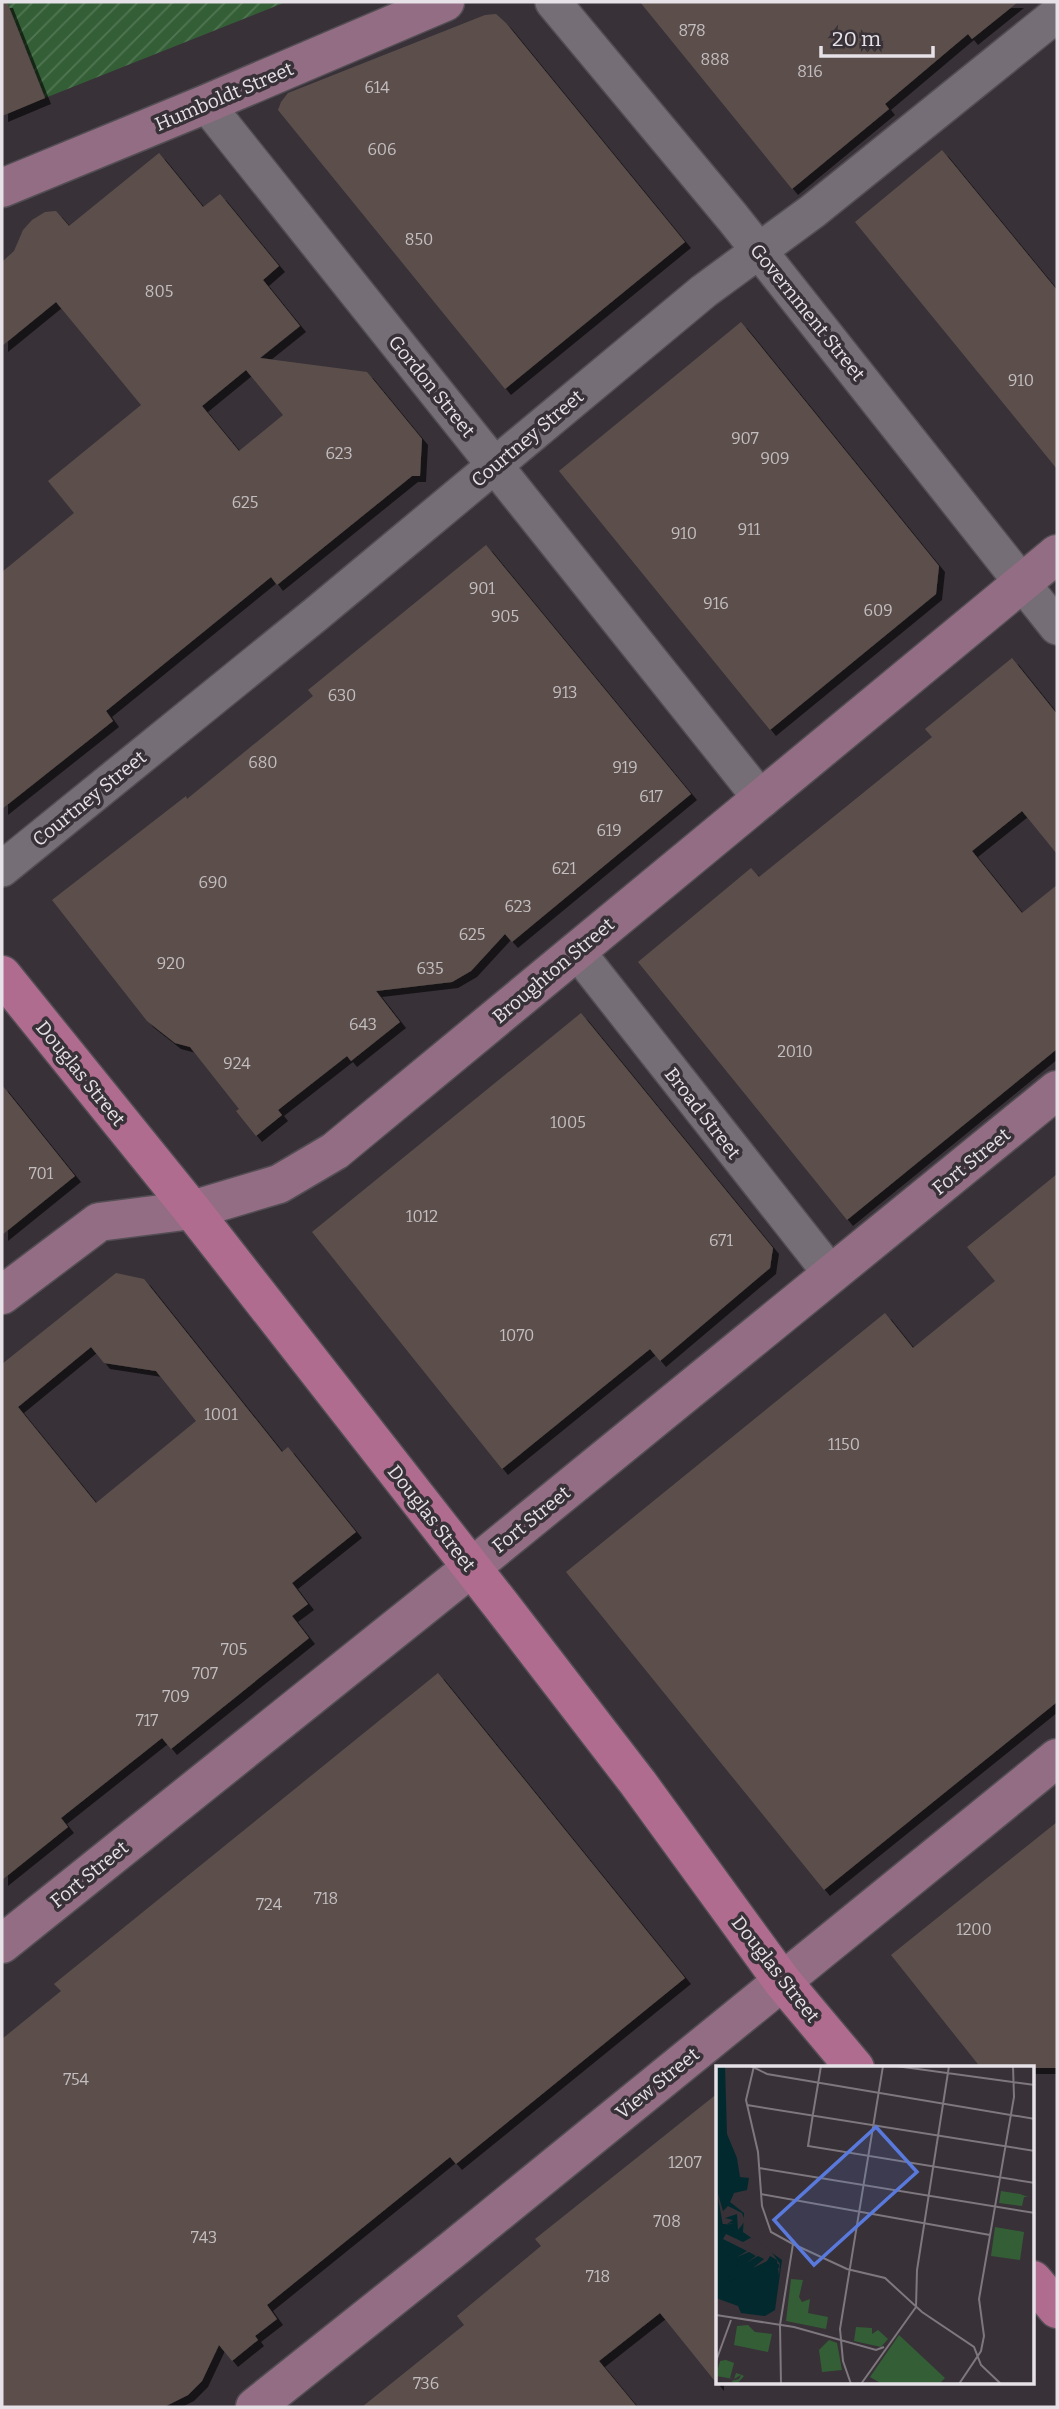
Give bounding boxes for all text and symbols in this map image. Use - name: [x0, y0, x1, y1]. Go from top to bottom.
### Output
- scale bar: [821, 14, 933, 58]
- house number: 878: [679, 21, 706, 40]
- text: 20 m: [832, 26, 881, 52]
- house number: 888: [701, 50, 729, 69]
- street label: Humboldt Street: [152, 57, 297, 136]
- house number: 816: [797, 62, 823, 81]
- house number: 614: [364, 78, 390, 97]
- house number: 606: [367, 140, 397, 159]
- house number: 850: [405, 230, 433, 249]
- street label: Government Street: [745, 239, 870, 386]
- house number: 805: [145, 282, 173, 301]
- street label: Gordon Street: [383, 331, 480, 442]
- house number: 910: [1008, 371, 1034, 390]
- street label: Courtney Street: [467, 385, 588, 492]
- house number: 907: [731, 429, 759, 448]
- house number: 623: [325, 444, 353, 463]
- house number: 909: [760, 449, 790, 468]
- house number: 625: [232, 493, 258, 512]
- house number: 911: [738, 520, 761, 539]
- house number: 910: [671, 524, 697, 543]
- house number: 901: [469, 579, 496, 598]
- house number: 916: [703, 594, 729, 613]
- house number: 609: [863, 601, 893, 620]
- house number: 905: [491, 607, 519, 626]
- house number: 913: [553, 683, 578, 702]
- house number: 630: [328, 686, 356, 705]
- street label: Courtney Street: [28, 746, 151, 851]
- house number: 680: [248, 753, 278, 772]
- house number: 919: [612, 758, 638, 777]
- house number: 617: [639, 787, 663, 806]
- house number: 619: [596, 821, 622, 840]
- house number: 621: [552, 859, 577, 878]
- house number: 690: [198, 873, 228, 892]
- house number: 623: [504, 897, 532, 916]
- street label: Broughton Street: [488, 913, 619, 1028]
- house number: 625: [459, 925, 485, 944]
- house number: 920: [157, 954, 185, 973]
- house number: 635: [417, 959, 443, 978]
- house number: 643: [349, 1015, 377, 1034]
- street label: Douglas Street: [31, 1016, 130, 1131]
- house number: 2010: [777, 1042, 813, 1061]
- house number: 924: [223, 1054, 251, 1073]
- street label: Broad Street: [660, 1063, 746, 1164]
- house number: 1005: [550, 1113, 586, 1132]
- street label: Fort Street: [928, 1123, 1015, 1200]
- house number: 701: [29, 1164, 54, 1183]
- house number: 1012: [406, 1207, 438, 1226]
- house number: 671: [709, 1231, 733, 1250]
- house number: 1070: [500, 1326, 534, 1345]
- house number: 1001: [204, 1405, 238, 1424]
- house number: 1150: [828, 1435, 860, 1454]
- street label: Douglas Street: [383, 1461, 480, 1576]
- street label: Fort Street: [488, 1481, 575, 1558]
- house number: 705: [221, 1640, 247, 1659]
- house number: 707: [192, 1664, 218, 1683]
- house number: 709: [162, 1687, 190, 1706]
- house number: 717: [136, 1711, 158, 1730]
- street label: Fort Street: [46, 1836, 133, 1913]
- house number: 718: [314, 1889, 338, 1908]
- house number: 724: [256, 1895, 283, 1914]
- street label: Douglas Street: [727, 1912, 824, 2027]
- house number: 1200: [956, 1920, 992, 1939]
- street label: View Street: [611, 2043, 704, 2124]
- inset map: [716, 2066, 1034, 2384]
- house number: 754: [63, 2070, 89, 2089]
- house number: 1207: [668, 2153, 702, 2172]
- house number: 708: [653, 2212, 681, 2231]
- house number: 743: [191, 2228, 217, 2247]
- house number: 718: [586, 2267, 610, 2286]
- house number: 736: [413, 2374, 439, 2393]

